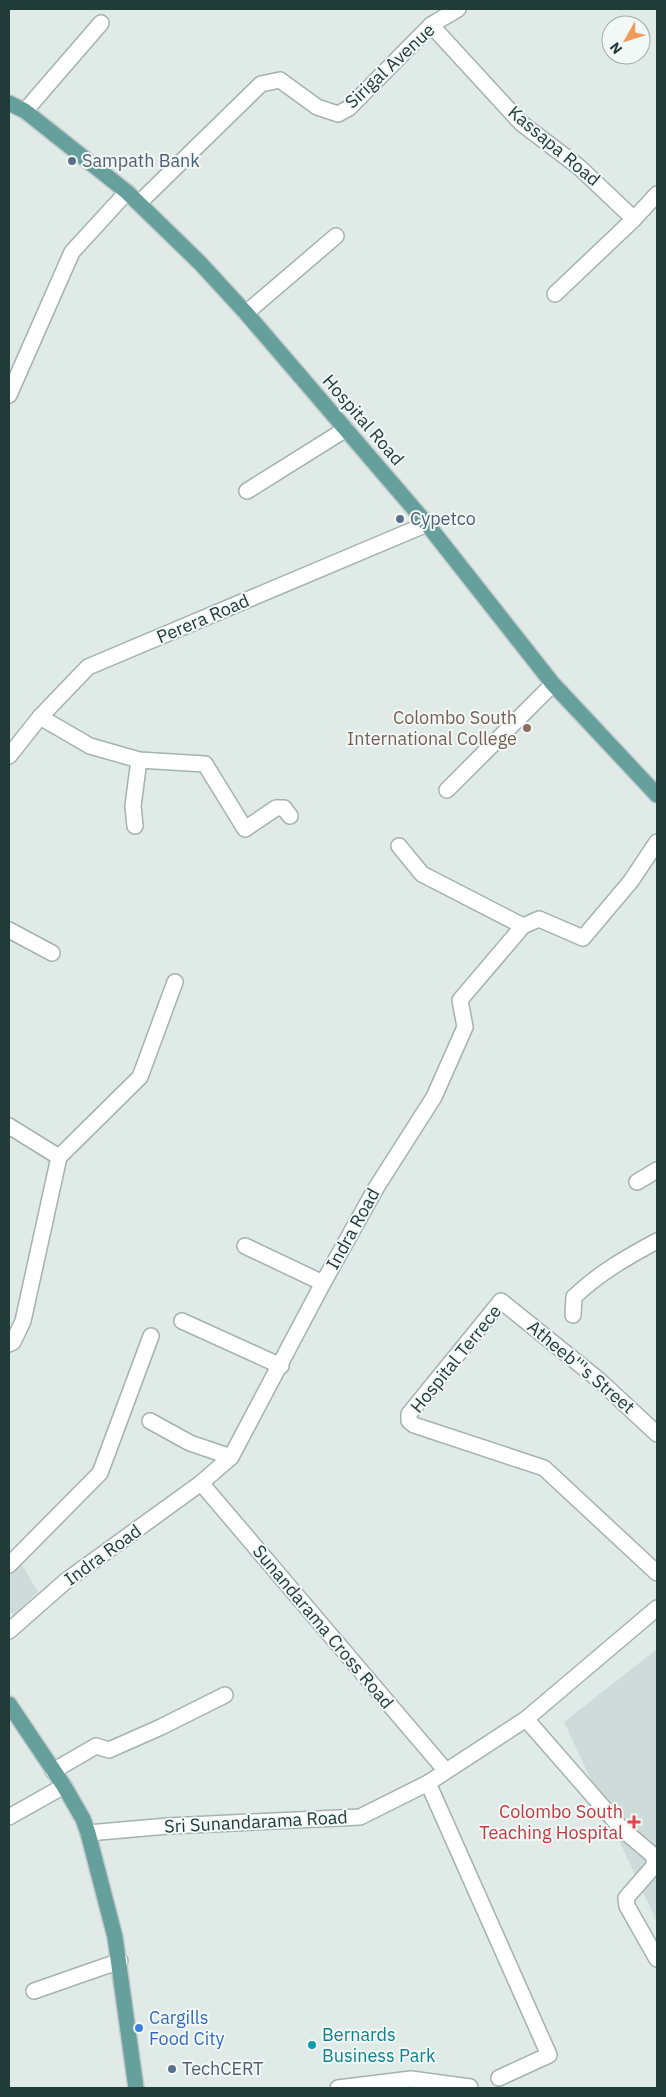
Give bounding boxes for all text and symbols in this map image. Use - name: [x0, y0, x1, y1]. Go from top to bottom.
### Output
- north arrow: [601, 15, 651, 65]
- street label: Sirigal Avenue: [340, 18, 439, 113]
- text: N: [606, 39, 626, 58]
- street label: Kassapa Road: [503, 100, 605, 191]
- place label: Sampath Bank: [82, 149, 200, 172]
- marker: Sampath Bank: [66, 155, 78, 167]
- street label: Hospital Road: [318, 369, 409, 470]
- place label: Cypetco: [410, 507, 476, 530]
- marker: Cypetco: [394, 513, 406, 525]
- street label: Perera Road: [153, 589, 253, 648]
- place label: Colombo South International College: [347, 706, 517, 750]
- marker: Colombo South International College: [521, 722, 533, 734]
- street label: Indra Road: [321, 1184, 384, 1274]
- street label: Hospital Terrece: [405, 1300, 506, 1417]
- street label: Atheeb'''s Street: [523, 1315, 640, 1418]
- street label: Indra Road: [60, 1519, 146, 1590]
- street label: Sunandarama Cross Road: [248, 1540, 399, 1713]
- place label: Colombo South Teaching Hospital: [479, 1800, 623, 1844]
- street label: Sri Sunandarama Road: [164, 1805, 348, 1838]
- marker: Colombo South Teaching Hospital: [627, 1815, 641, 1829]
- place label: Cargills Food City: [149, 2006, 224, 2050]
- marker: Cargills Food City: [133, 2022, 145, 2034]
- place label: Bernards Business Park: [322, 2023, 436, 2067]
- marker: Bernards Business Park: [306, 2039, 318, 2051]
- place label: TechCERT: [182, 2057, 263, 2080]
- marker: TechCERT: [166, 2063, 178, 2075]

